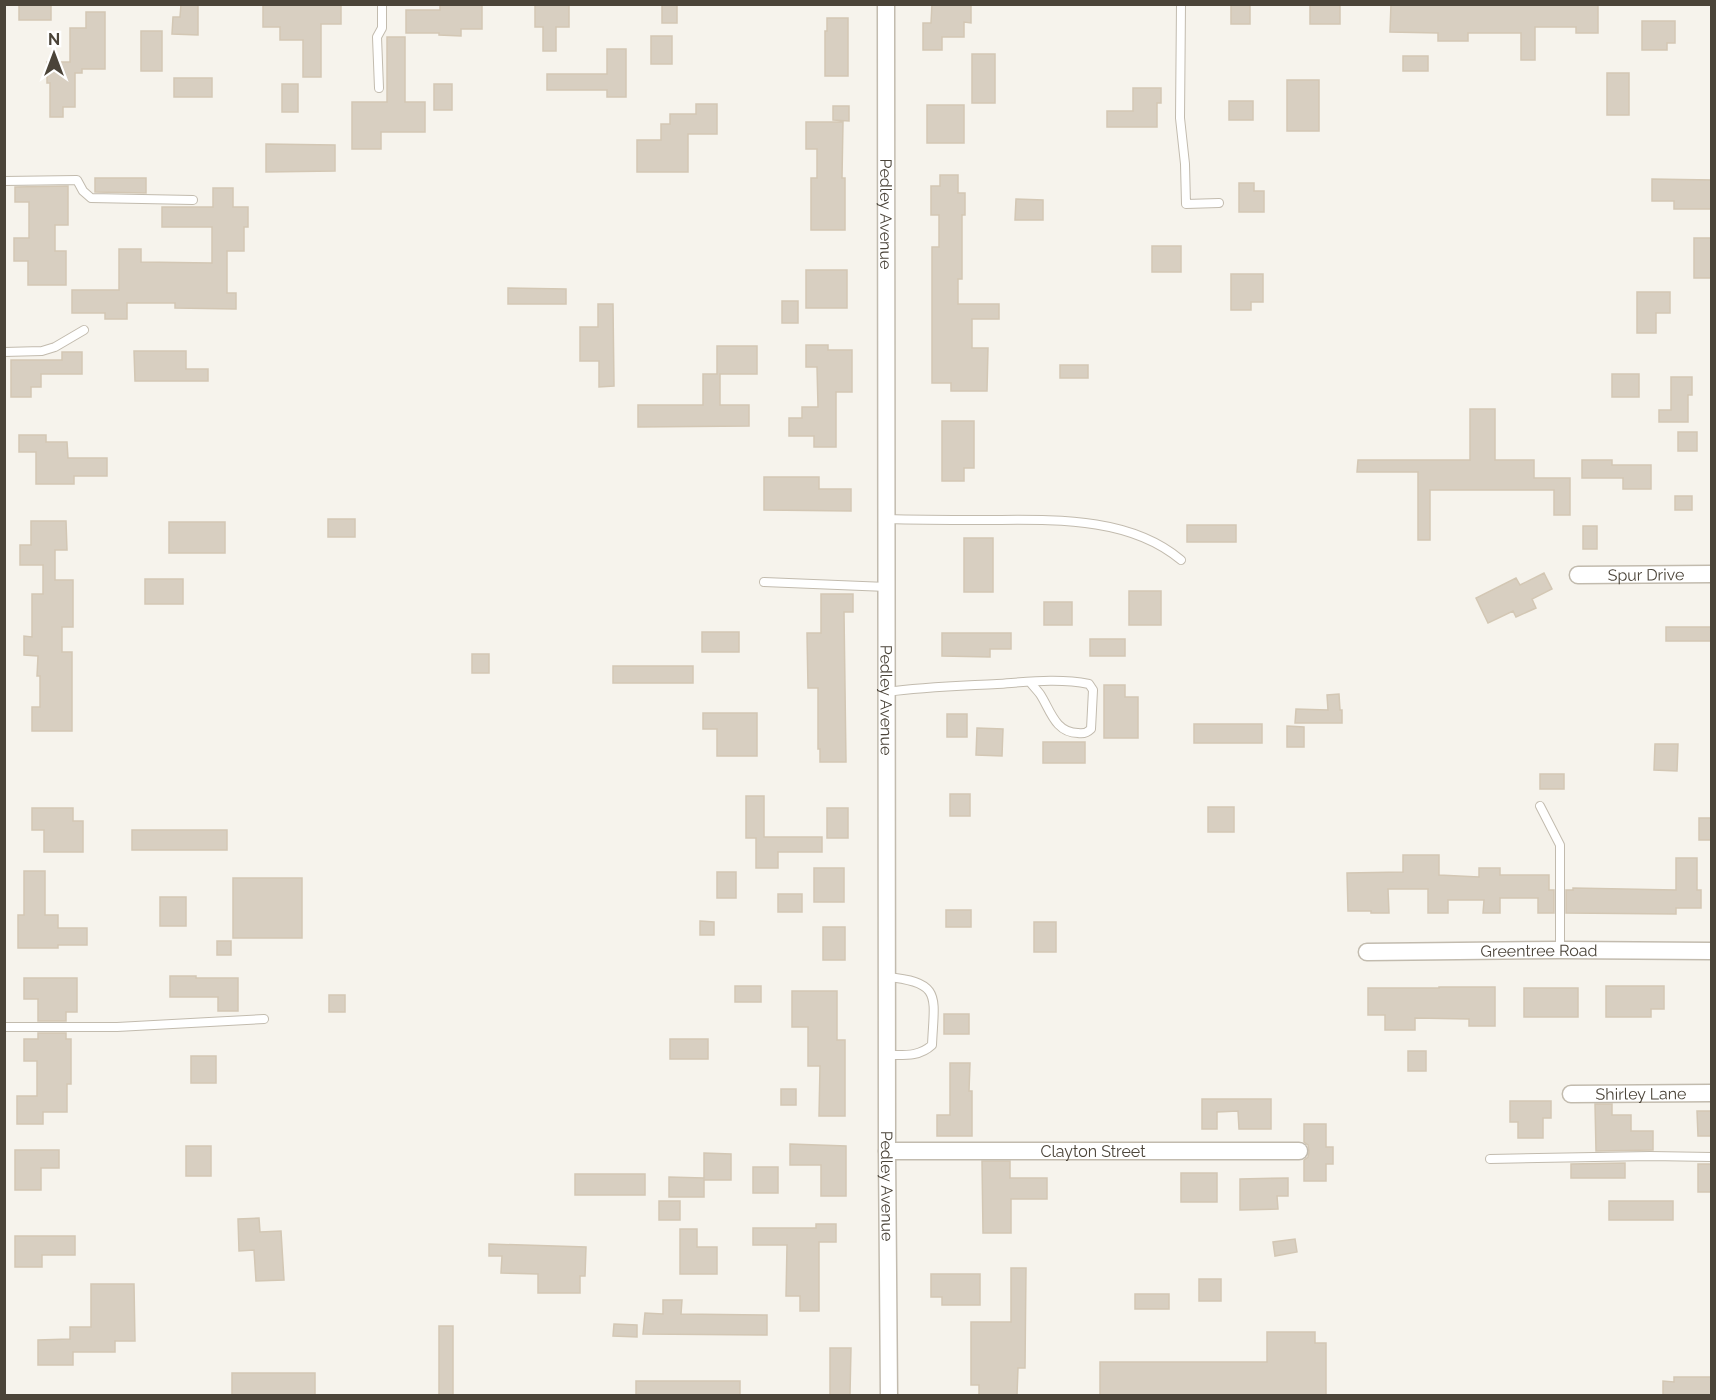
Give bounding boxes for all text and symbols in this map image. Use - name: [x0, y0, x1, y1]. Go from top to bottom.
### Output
- north arrow: [24, 24, 84, 84]
- text: N: [48, 30, 60, 49]
- street label: Pedley Avenue: [876, 159, 895, 269]
- street label: Spur Drive: [1608, 565, 1684, 585]
- street label: Pedley Avenue: [877, 645, 896, 755]
- street label: Greentree Road: [1480, 941, 1598, 961]
- street label: Shirley Lane: [1596, 1084, 1686, 1104]
- street label: Pedley Avenue: [877, 1131, 897, 1241]
- street label: Clayton Street: [1040, 1142, 1146, 1161]

